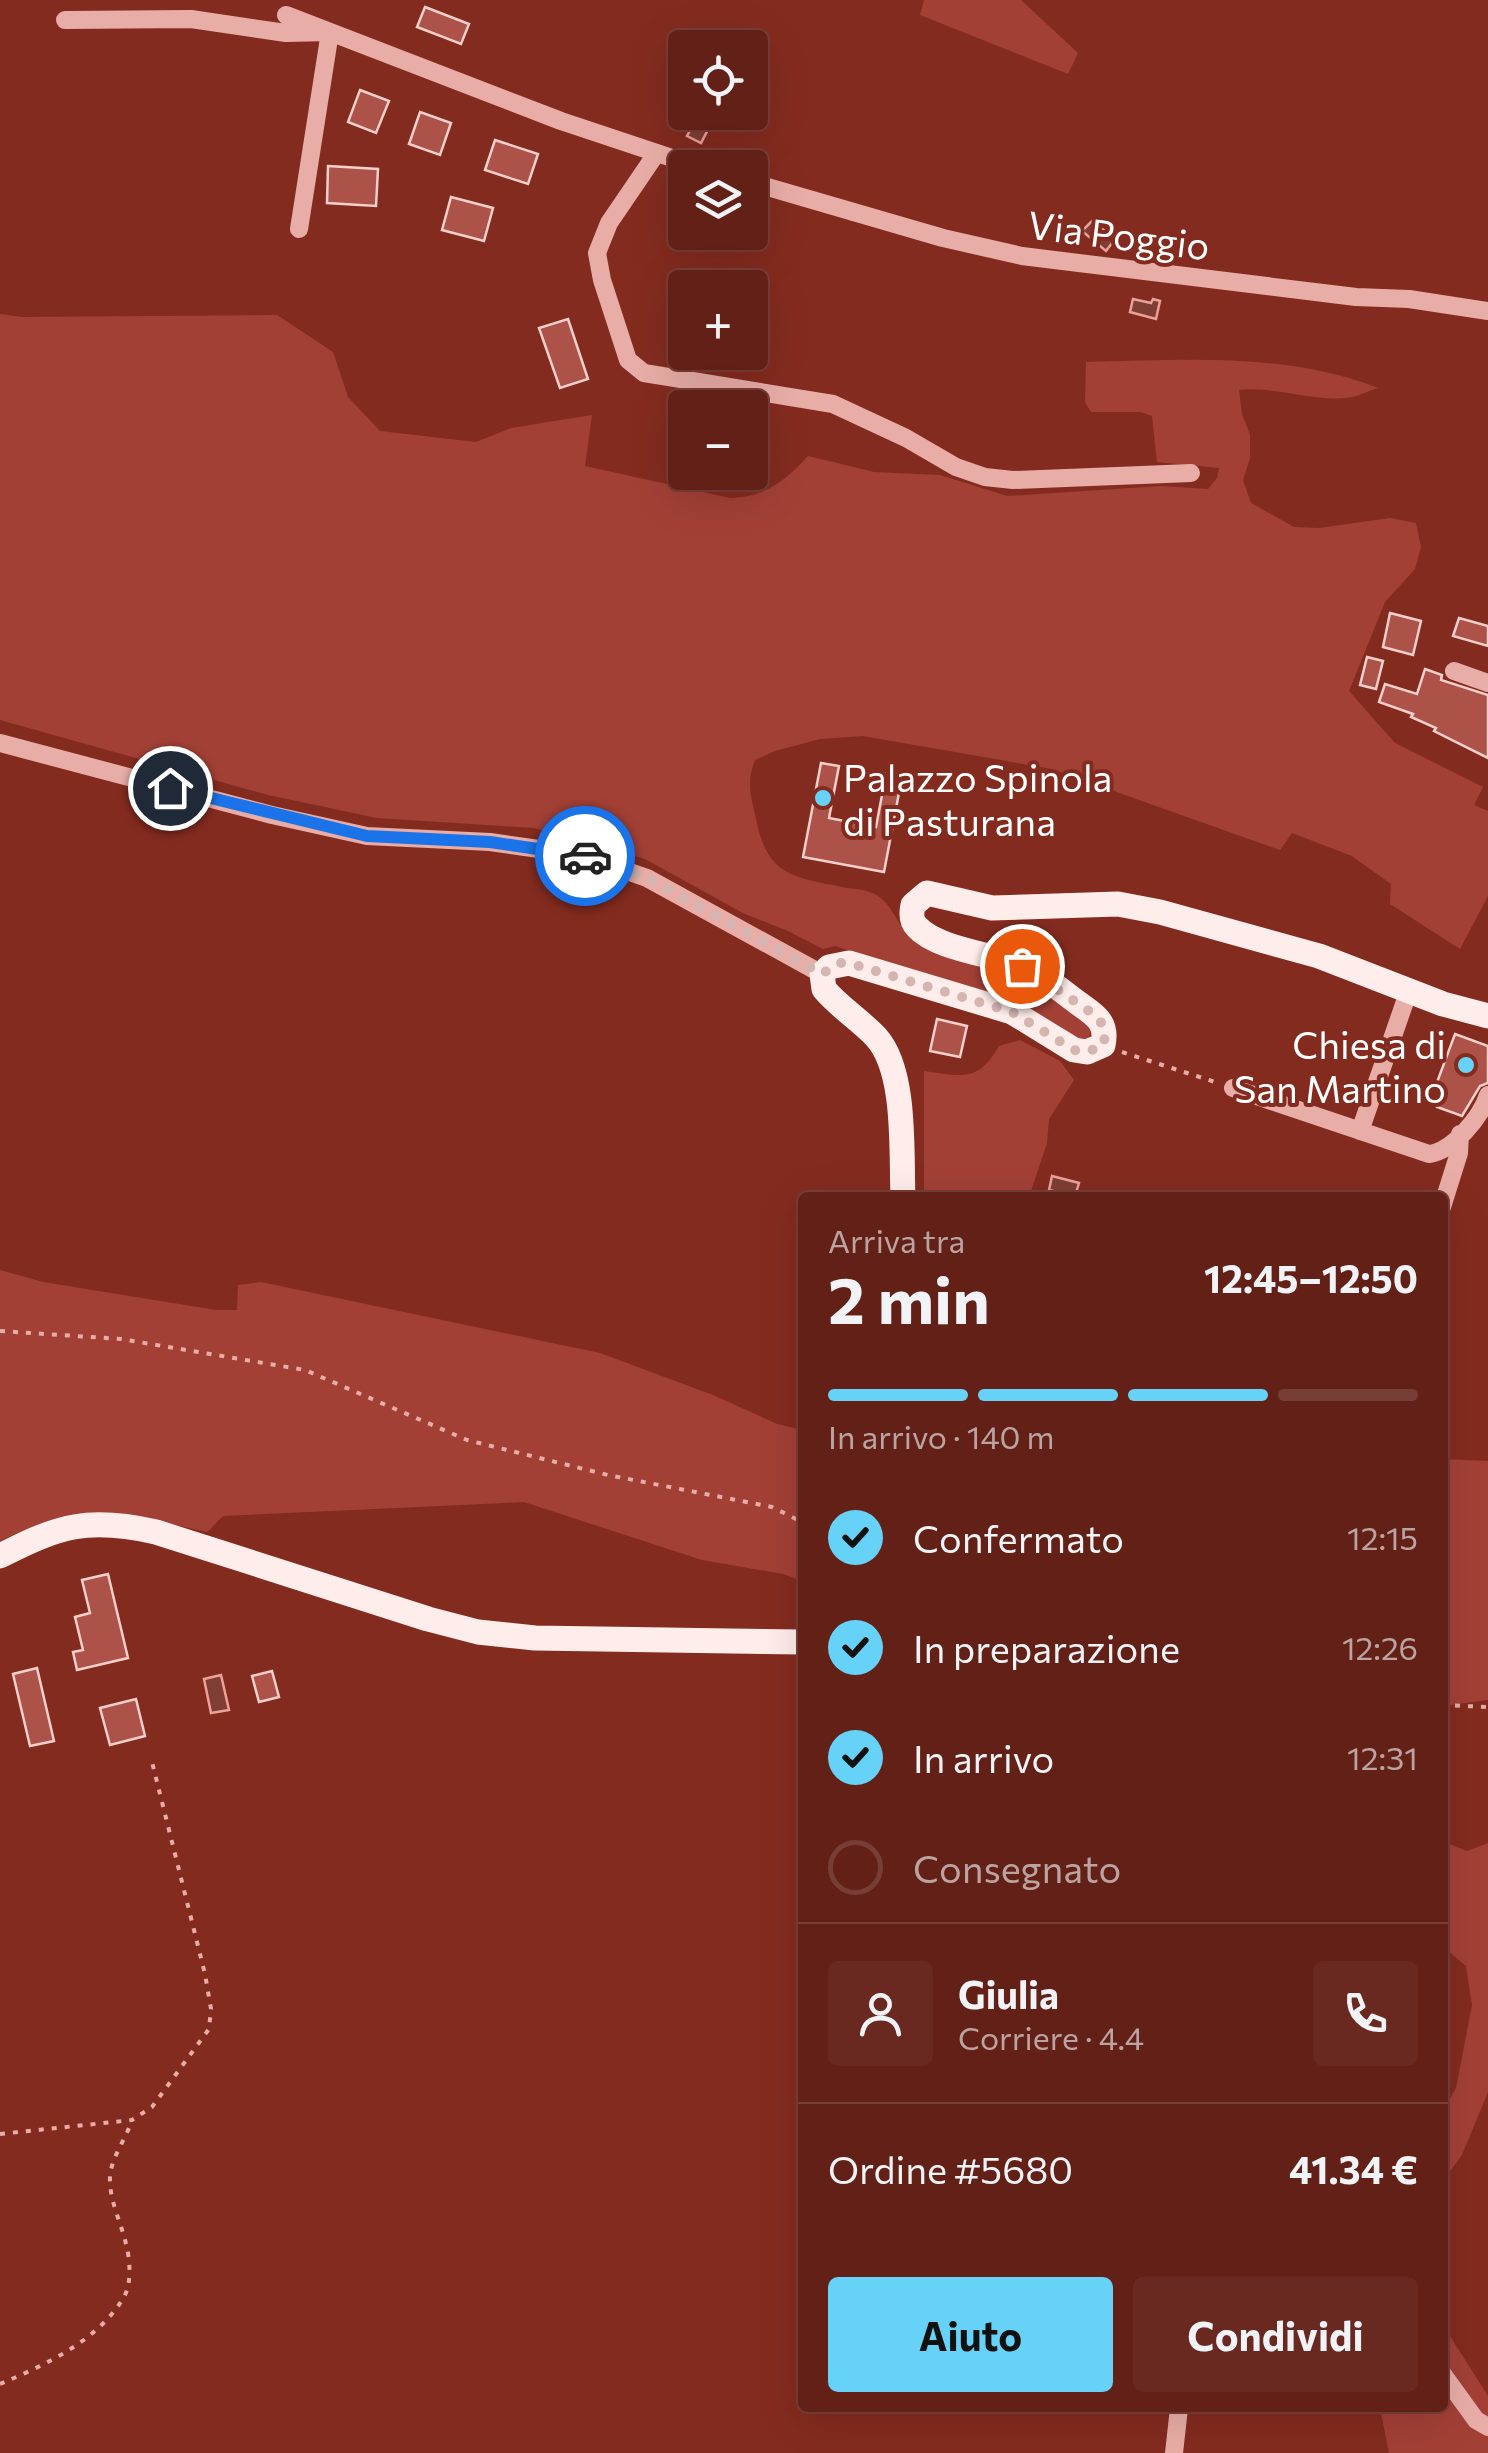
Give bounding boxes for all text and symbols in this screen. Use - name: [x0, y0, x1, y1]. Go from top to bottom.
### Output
- map controls: [668, 30, 768, 490]
- button: locate: [668, 30, 768, 130]
- button: layers: [668, 150, 768, 250]
- street label: Via Poggio: [1026, 200, 1212, 268]
- button: +: [668, 270, 768, 370]
- button: −: [668, 390, 768, 490]
- pin: [128, 746, 213, 831]
- place label: Palazzo Spinola di Pasturana: [843, 753, 1112, 844]
- icon: home: [143, 761, 198, 816]
- marker: Palazzo Spinola di Pasturana: [812, 787, 834, 809]
- courier: [535, 806, 635, 906]
- icon: car: [558, 829, 613, 884]
- pin: [980, 924, 1065, 1009]
- icon: bag: [995, 939, 1050, 994]
- place label: Chiesa di San Martino: [1234, 1020, 1446, 1111]
- marker: Chiesa di San Martino: [1455, 1054, 1477, 1076]
- text: Arriva tra: [828, 1220, 965, 1260]
- text: 12:45–12:50: [1204, 1254, 1418, 1301]
- text: 2 min: [828, 1258, 990, 1337]
- text: In arrivo · 140 m: [828, 1416, 1055, 1456]
- icon: check: [828, 1510, 883, 1565]
- text: Confermato: [913, 1514, 1124, 1561]
- text: 12:15: [1347, 1517, 1418, 1557]
- icon: check: [828, 1620, 883, 1675]
- text: In preparazione: [913, 1624, 1180, 1671]
- text: 12:26: [1342, 1627, 1418, 1667]
- icon: check: [828, 1730, 883, 1785]
- text: In arrivo: [913, 1734, 1054, 1781]
- text: 12:31: [1347, 1737, 1418, 1777]
- text: Consegnato: [913, 1844, 1121, 1891]
- button: person: [828, 1961, 933, 2066]
- button: phone: [1313, 1961, 1418, 2066]
- text: Giulia: [958, 1970, 1059, 2017]
- text: Corriere · 4.4: [958, 2017, 1144, 2057]
- text: Ordine #5680: [828, 2145, 1073, 2192]
- text: 41.34 €: [1289, 2145, 1418, 2192]
- button: Aiuto: [828, 2277, 1113, 2392]
- button: Condividi: [1133, 2277, 1418, 2392]

